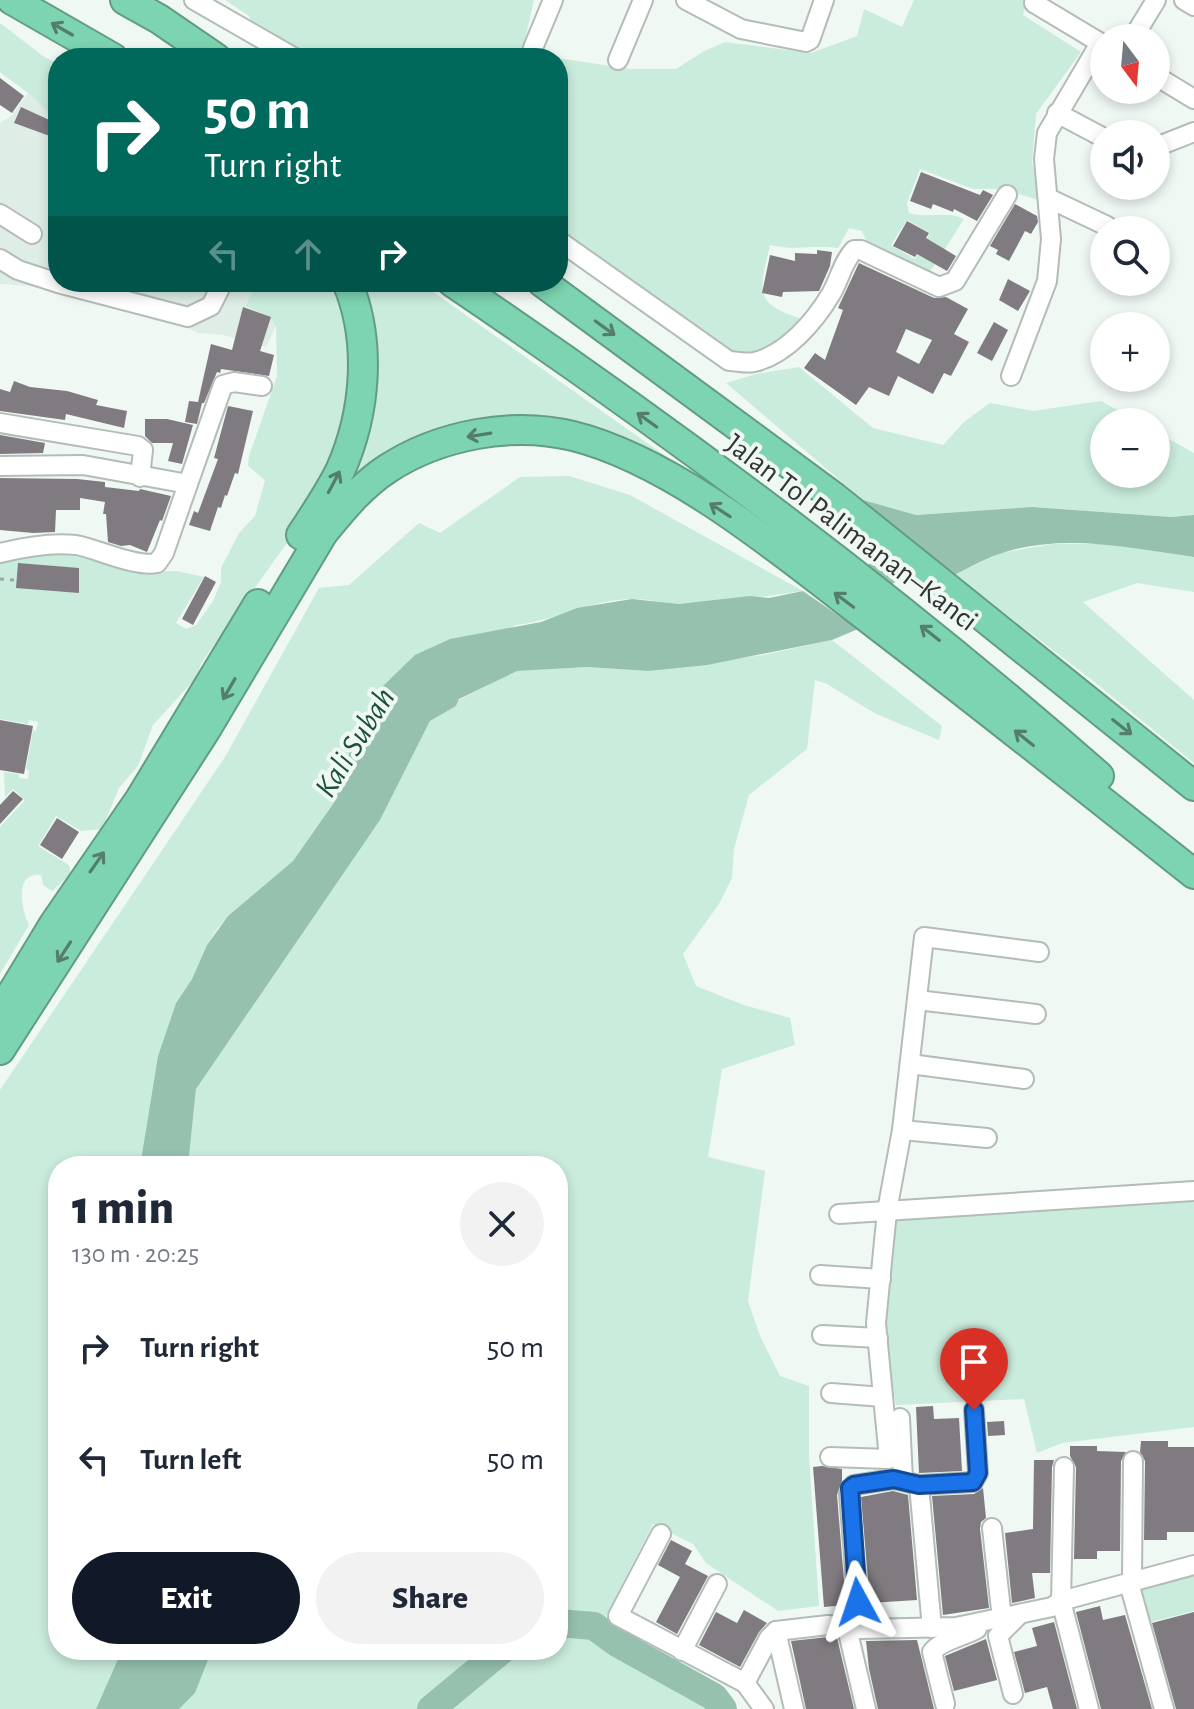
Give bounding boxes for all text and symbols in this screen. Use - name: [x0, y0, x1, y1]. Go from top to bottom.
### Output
- one-way arrow: [51, 21, 75, 36]
- north arrow: [1090, 24, 1170, 104]
- map controls: [1090, 24, 1170, 488]
- icon: right: [72, 80, 176, 184]
- text: 50 m: [204, 83, 311, 139]
- button: sound: [1090, 120, 1170, 200]
- text: Turn right: [204, 148, 341, 184]
- button: search: [1090, 216, 1170, 296]
- icon: left: [202, 232, 246, 276]
- icon: ahead: [286, 232, 330, 276]
- icon: right: [370, 232, 414, 276]
- button: +: [1090, 312, 1170, 392]
- one-way arrow: [593, 319, 615, 336]
- button: −: [1090, 408, 1170, 488]
- one-way arrow: [637, 412, 659, 428]
- one-way arrow: [466, 428, 492, 443]
- street label: Jalan Tol Palimanan–Kanci: [720, 429, 983, 637]
- one-way arrow: [326, 471, 342, 494]
- one-way arrow: [709, 502, 732, 518]
- one-way arrow: [834, 591, 855, 608]
- one-way arrow: [920, 625, 941, 642]
- one-way arrow: [221, 677, 237, 700]
- water label: Kali Subah: [309, 682, 401, 803]
- one-way arrow: [1111, 718, 1132, 735]
- one-way arrow: [1014, 730, 1035, 747]
- one-way arrow: [89, 851, 105, 873]
- one-way arrow: [55, 941, 72, 963]
- button: close: [460, 1182, 544, 1266]
- text: 1 min: [72, 1185, 174, 1233]
- text: 130 m · 20:25: [72, 1241, 199, 1267]
- icon: right: [72, 1326, 116, 1370]
- pin: [940, 1328, 1008, 1410]
- text: Turn right: [140, 1333, 259, 1363]
- text: 50 m: [487, 1333, 544, 1363]
- icon: arrive: [952, 1340, 996, 1384]
- icon: left: [72, 1438, 116, 1482]
- text: Turn left: [140, 1445, 241, 1475]
- text: 50 m: [487, 1445, 544, 1475]
- button: Exit: [72, 1552, 300, 1644]
- button: Share: [316, 1552, 544, 1644]
- position arrow: [816, 1560, 900, 1644]

